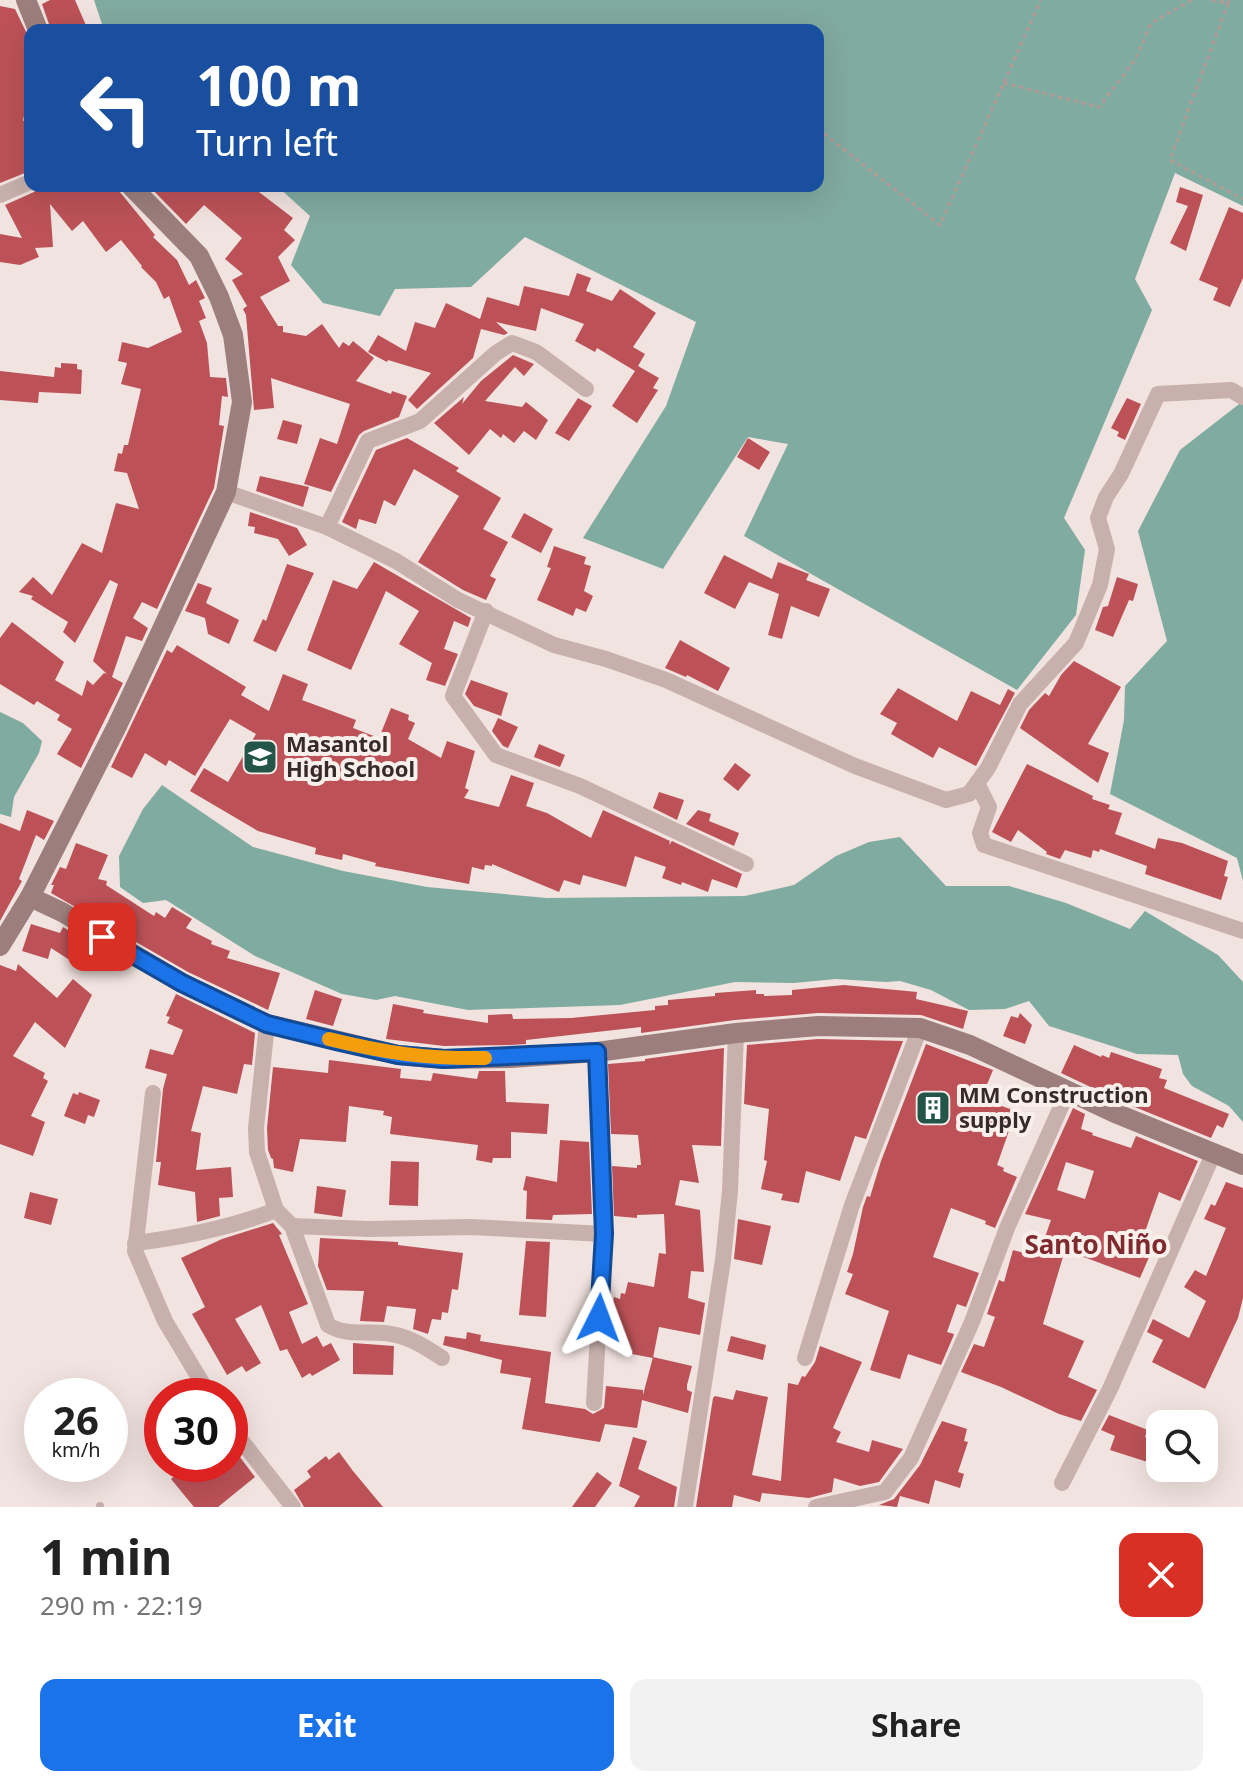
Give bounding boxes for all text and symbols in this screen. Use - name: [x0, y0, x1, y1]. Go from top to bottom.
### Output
- text: 100 m: [196, 46, 361, 122]
- icon: left: [64, 56, 168, 160]
- text: Turn left: [196, 118, 338, 167]
- place label: Masantol High School: [286, 728, 415, 783]
- school or university icon: Masantol High School: [241, 738, 279, 776]
- pin: [68, 903, 136, 971]
- icon: arrive: [80, 915, 124, 959]
- place label: MM Construction supply: [959, 1079, 1149, 1134]
- building icon: MM Construction supply: [914, 1089, 952, 1127]
- district label: Santo Niño: [1024, 1226, 1168, 1262]
- position arrow: [557, 1276, 641, 1360]
- speed limit sign: 30: [144, 1378, 248, 1482]
- text: 26: [53, 1392, 99, 1447]
- map controls: [1146, 1410, 1218, 1482]
- button: search: [1146, 1410, 1218, 1482]
- text: km/h: [51, 1436, 101, 1463]
- text: 1 min: [40, 1524, 172, 1589]
- button: close: [1119, 1533, 1203, 1617]
- text: 290 m · 22:19: [40, 1587, 203, 1623]
- button: Exit: [40, 1679, 614, 1771]
- button: Share: [630, 1679, 1203, 1771]

